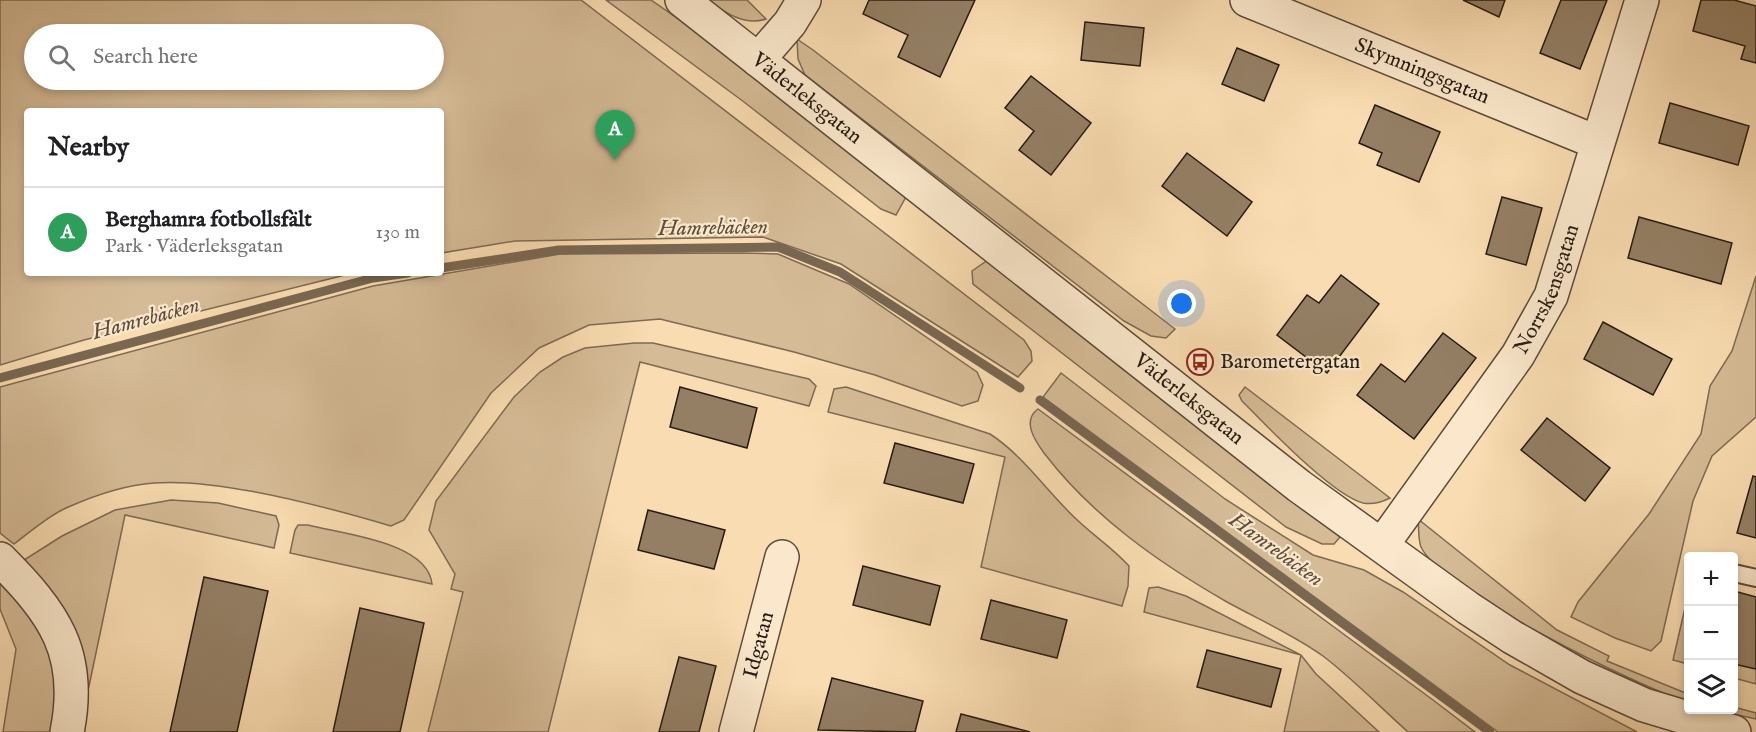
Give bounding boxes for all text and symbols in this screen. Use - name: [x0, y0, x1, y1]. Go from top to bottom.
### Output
- search box: [24, 24, 444, 90]
- street label: Skymningsgatan: [1351, 32, 1494, 111]
- icon: search: [45, 41, 78, 74]
- text: Search here: [93, 43, 198, 71]
- street label: Väderleksgatan: [745, 46, 868, 150]
- pin: A: [596, 110, 634, 160]
- text: Nearby: [48, 131, 129, 164]
- text: Berghamra fotbollsfält: [105, 206, 312, 234]
- water label: Hamrebäcken: [657, 213, 768, 243]
- text: A: [61, 220, 74, 245]
- text: 130 m: [375, 220, 420, 245]
- street label: Norrskensgatan: [1508, 221, 1586, 359]
- text: Park · Väderleksgatan: [105, 234, 283, 259]
- your location: [1167, 289, 1196, 318]
- water label: Hamrebäcken: [88, 291, 203, 347]
- street label: Väderleksgatan: [1127, 347, 1249, 451]
- bus stop icon: Barometergatan: [1185, 347, 1215, 377]
- place label: Barometergatan: [1220, 349, 1360, 376]
- water label: Hamrebäcken: [1223, 506, 1329, 594]
- map controls: [1684, 552, 1738, 714]
- button: +: [1684, 552, 1738, 606]
- button: −: [1684, 606, 1738, 660]
- street label: Idgatan: [737, 609, 781, 681]
- button: layers: [1684, 660, 1738, 714]

